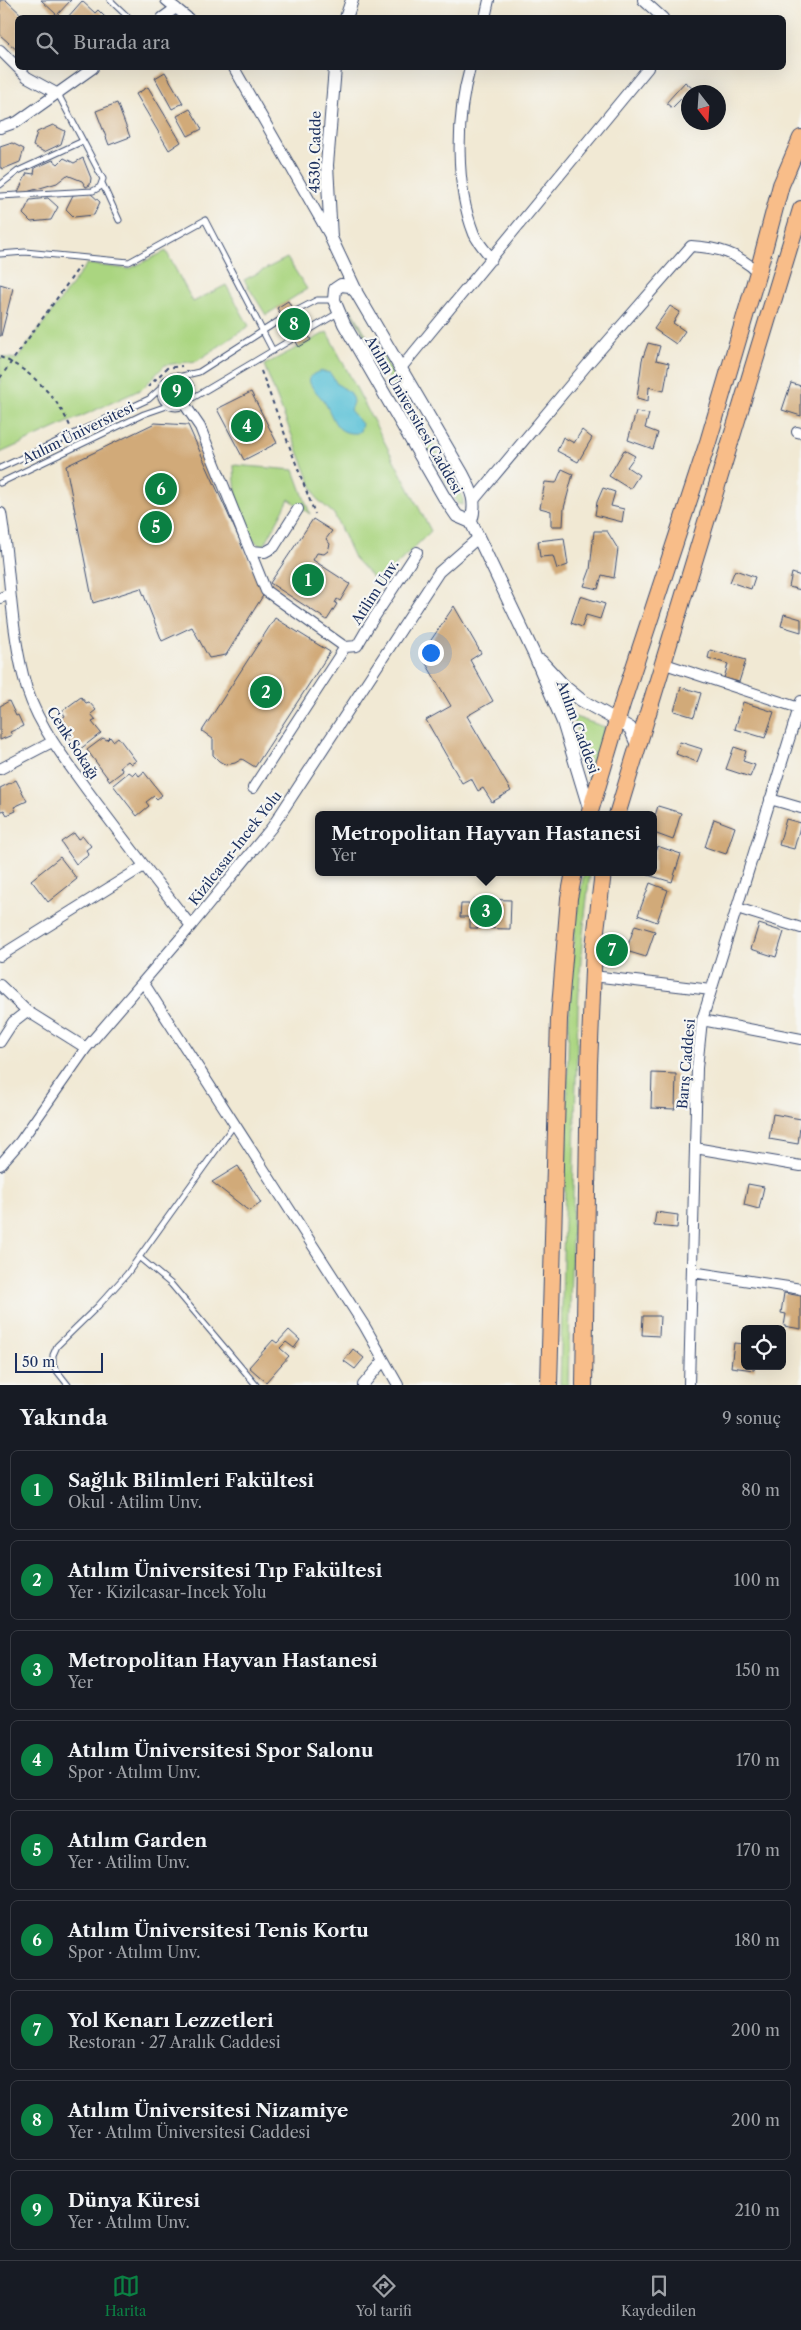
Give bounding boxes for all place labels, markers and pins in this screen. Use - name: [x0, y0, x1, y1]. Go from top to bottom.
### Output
- pin: 8: [278, 305, 310, 343]
- pin: 9: [161, 372, 193, 410]
- pin: 4: [231, 407, 263, 445]
- pin: 6: [145, 470, 177, 508]
- pin: 5: [140, 508, 172, 546]
- pin: 1: [292, 561, 324, 599]
- pin: 2: [250, 673, 282, 711]
- pin: 3: [470, 892, 502, 930]
- pin: 7: [596, 931, 628, 969]

